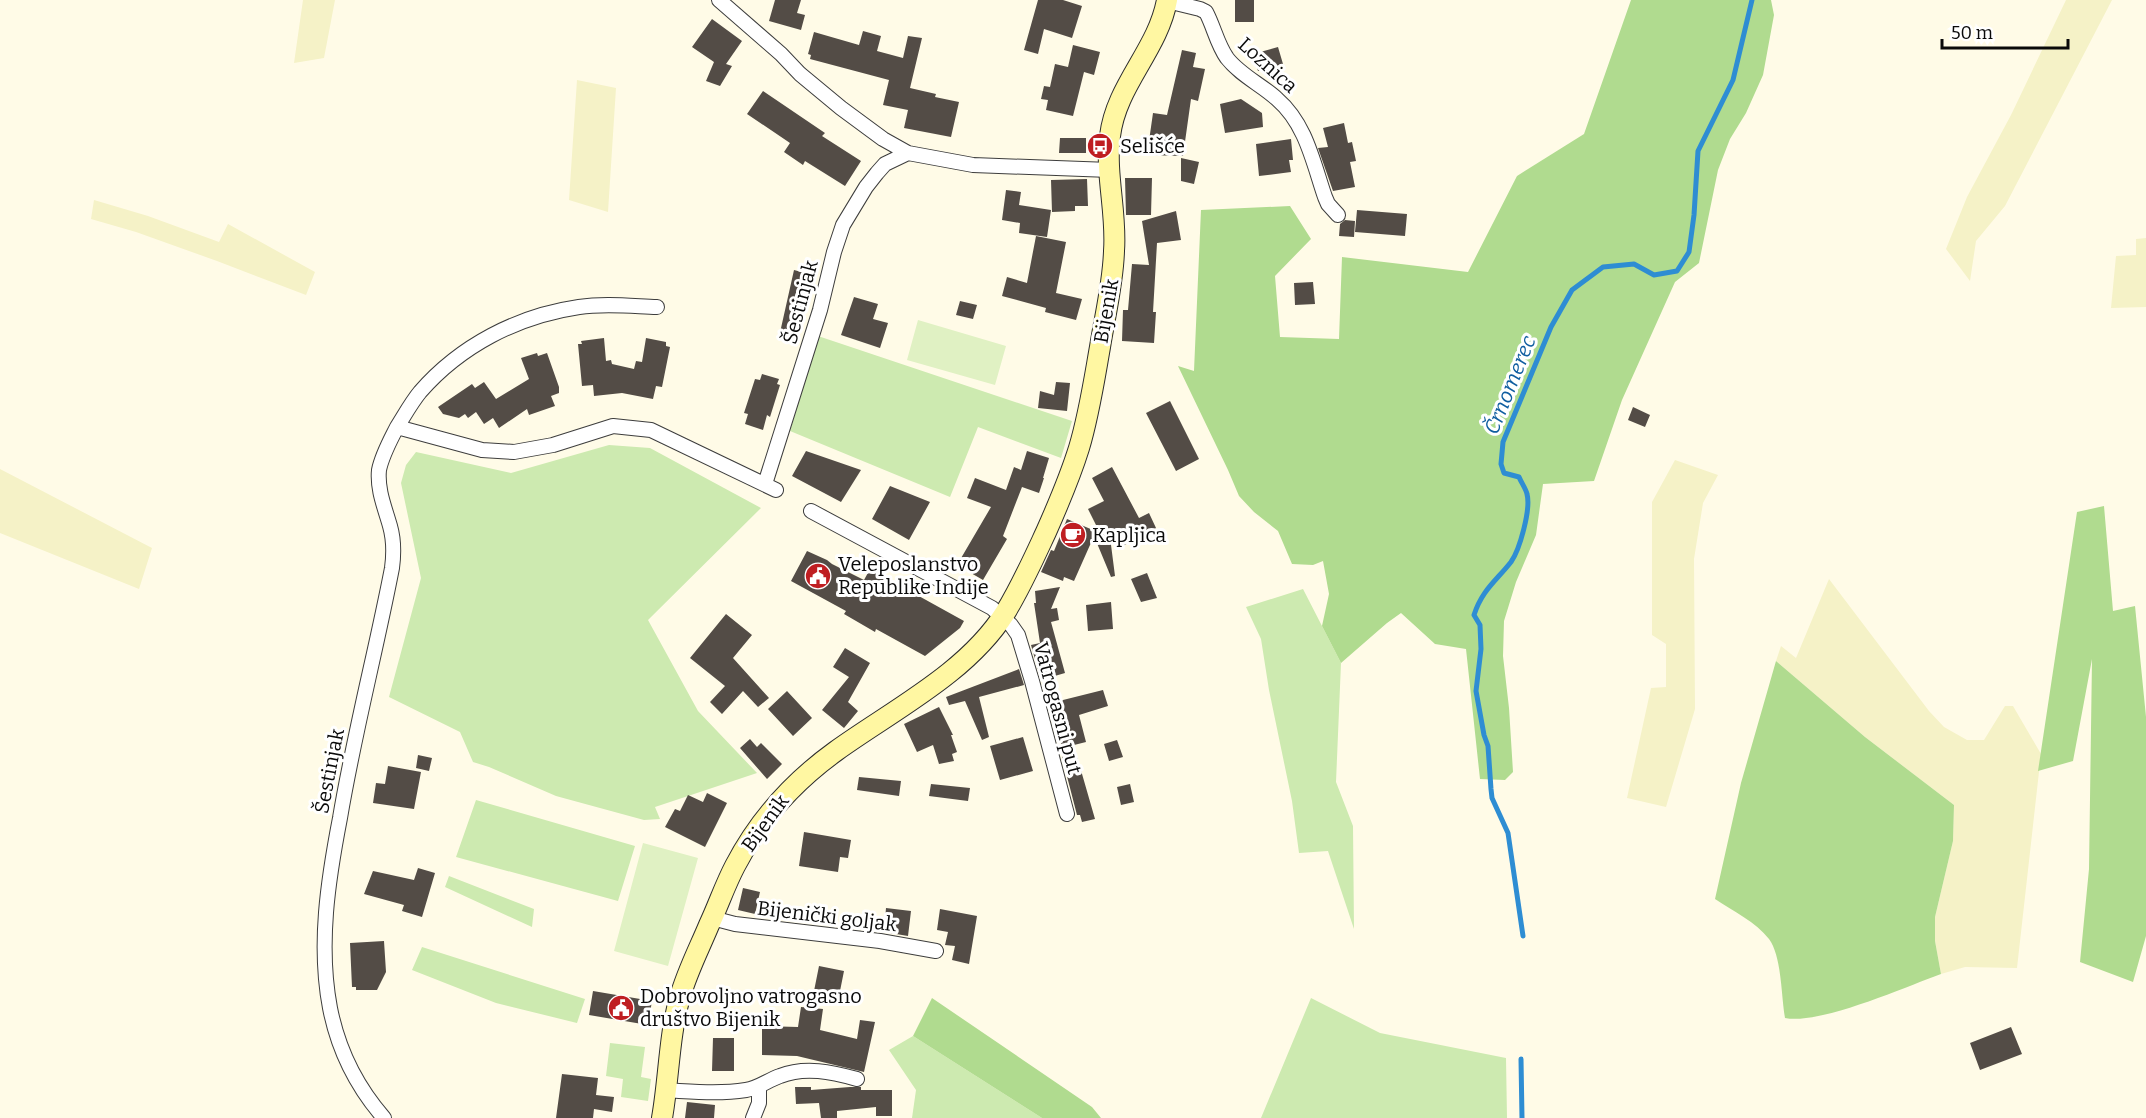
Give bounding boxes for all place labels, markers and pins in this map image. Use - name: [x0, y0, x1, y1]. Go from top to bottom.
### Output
- bus stop icon: Selišće: [1085, 131, 1115, 161]
- place label: Selišće: [1120, 134, 1185, 158]
- cafe icon: Kapljica: [1058, 520, 1088, 550]
- place label: Kapljica: [1092, 523, 1166, 548]
- place label: Veleposlanstvo Republike Indije: [838, 552, 989, 600]
- public building icon: Veleposlanstvo Republike Indije: [803, 561, 833, 591]
- place label: Dobrovoljno vatrogasno društvo Bijenik: [640, 984, 862, 1032]
- public building icon: Dobrovoljno vatrogasno društvo Bijenik: [606, 993, 636, 1023]

